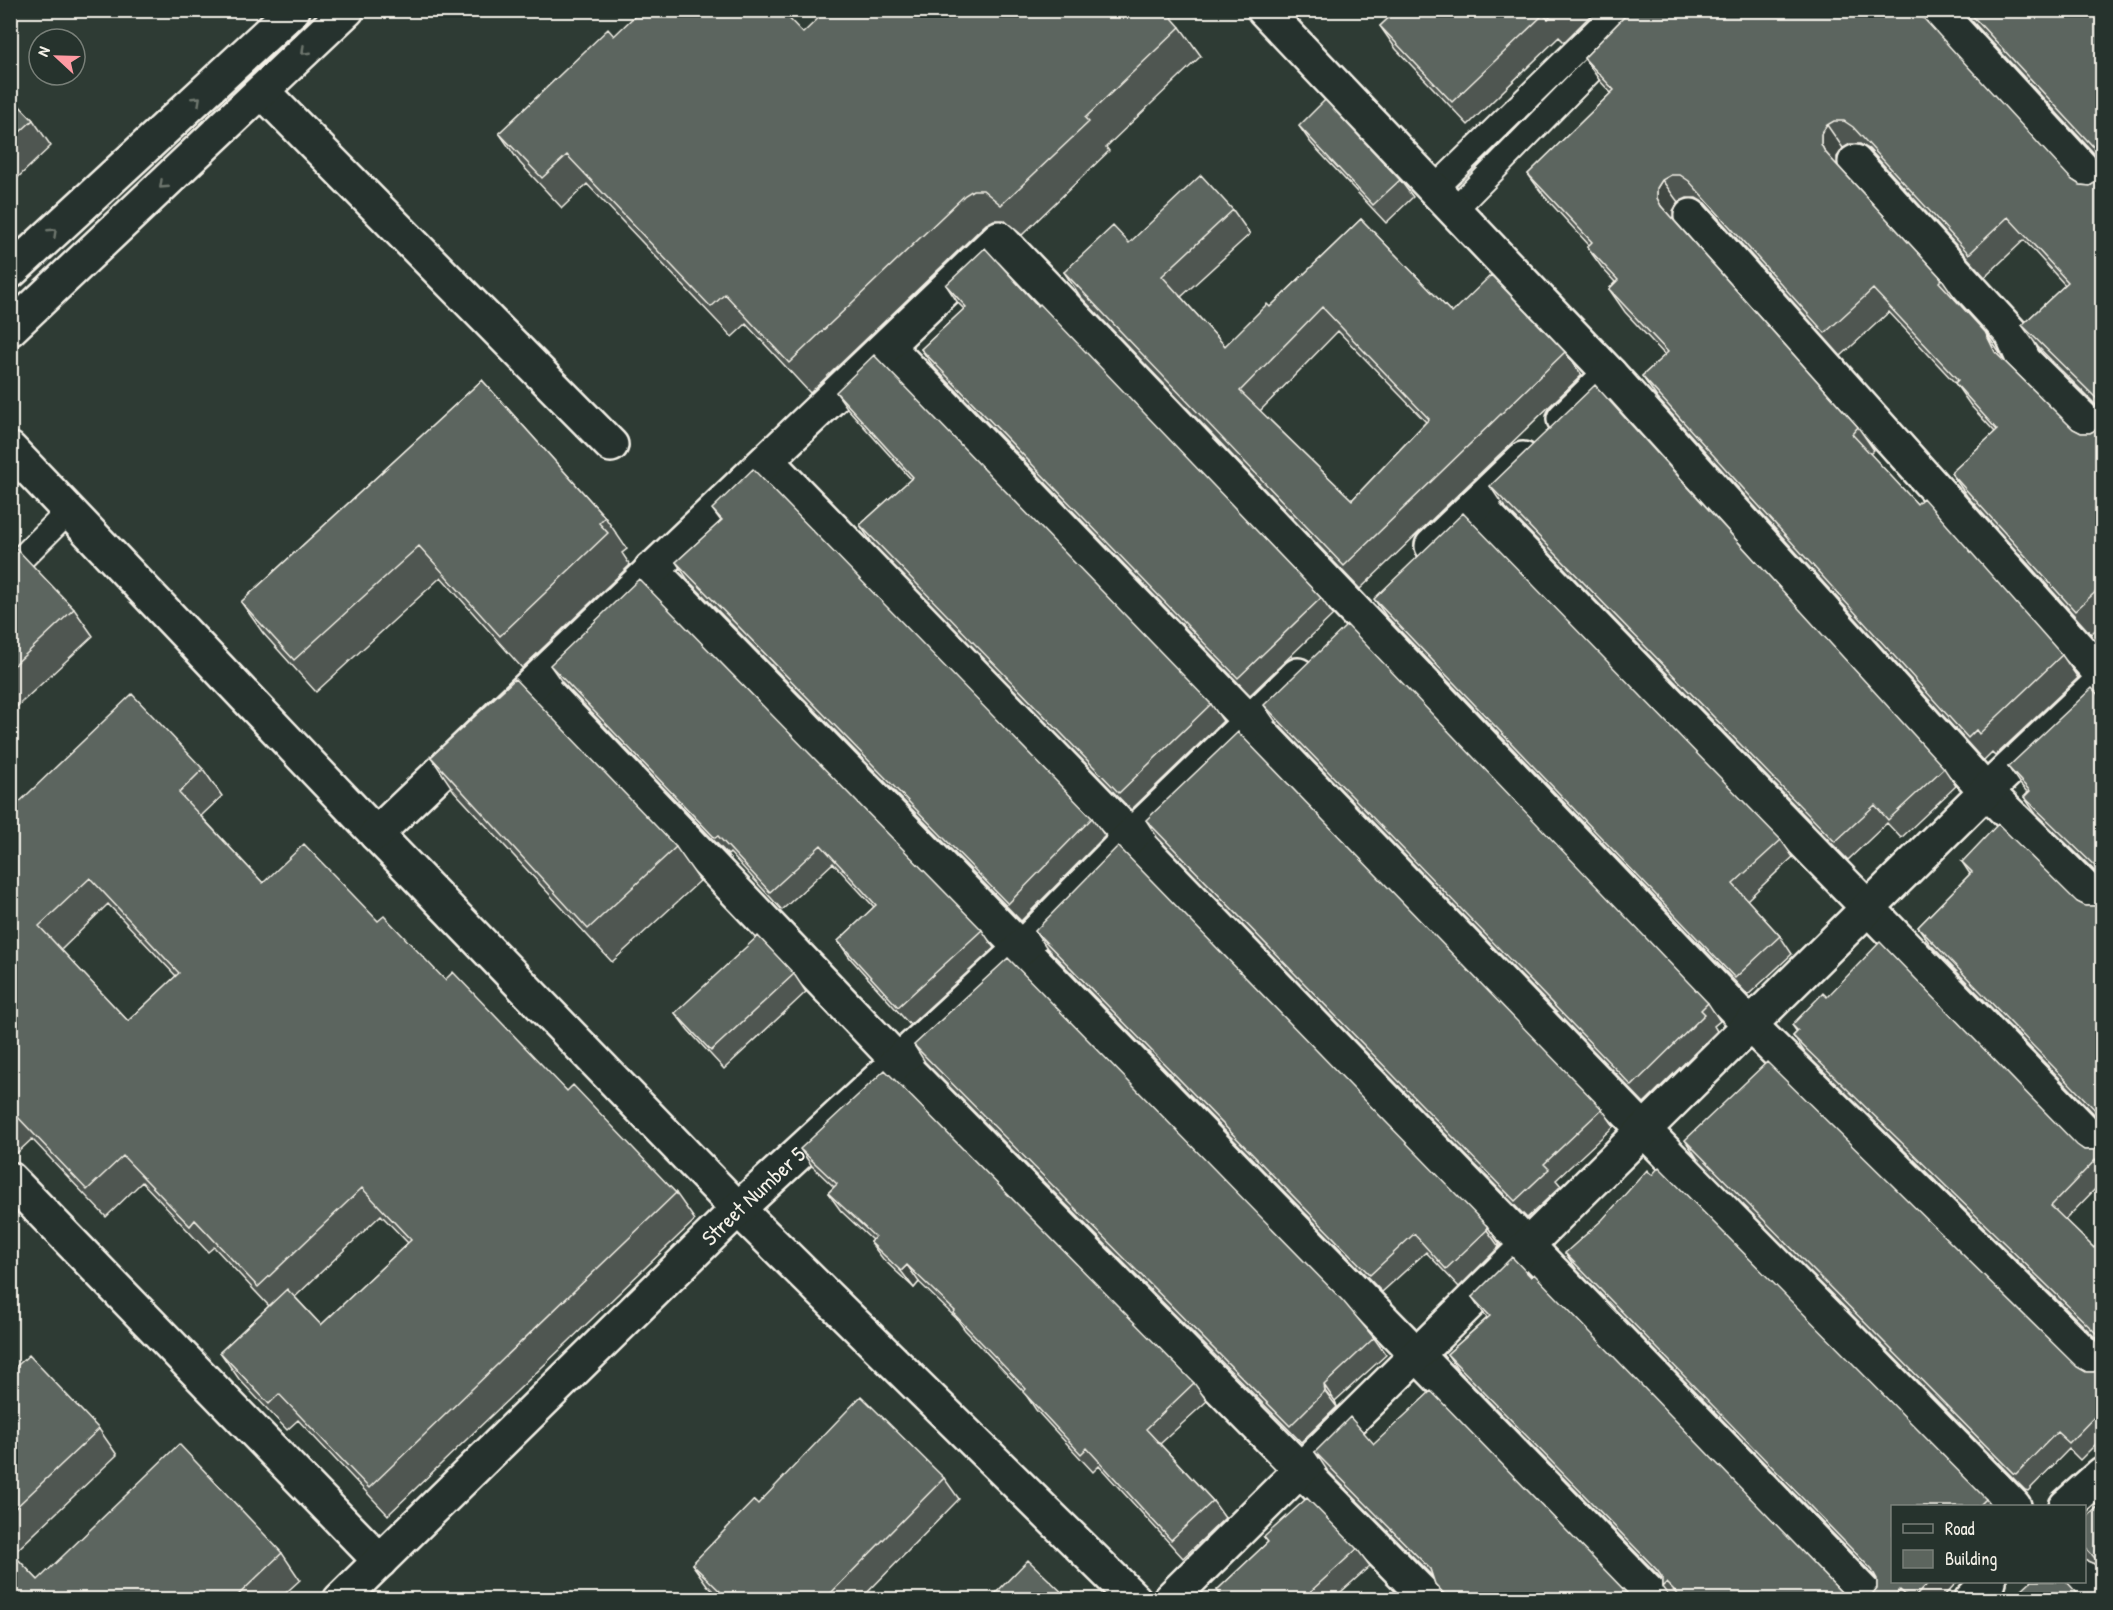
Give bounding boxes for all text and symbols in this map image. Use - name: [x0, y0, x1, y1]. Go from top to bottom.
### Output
- north arrow: [27, 27, 87, 87]
- text: N: [31, 43, 55, 59]
- one-way arrow: [301, 44, 311, 55]
- one-way arrow: [190, 96, 200, 107]
- one-way arrow: [160, 178, 170, 189]
- one-way arrow: [47, 228, 57, 239]
- street label: Street Number 5: [695, 1139, 812, 1252]
- legend: [1891, 1505, 2086, 1583]
- text: Road: [1945, 1516, 1975, 1541]
- text: Building: [1945, 1546, 1997, 1571]

